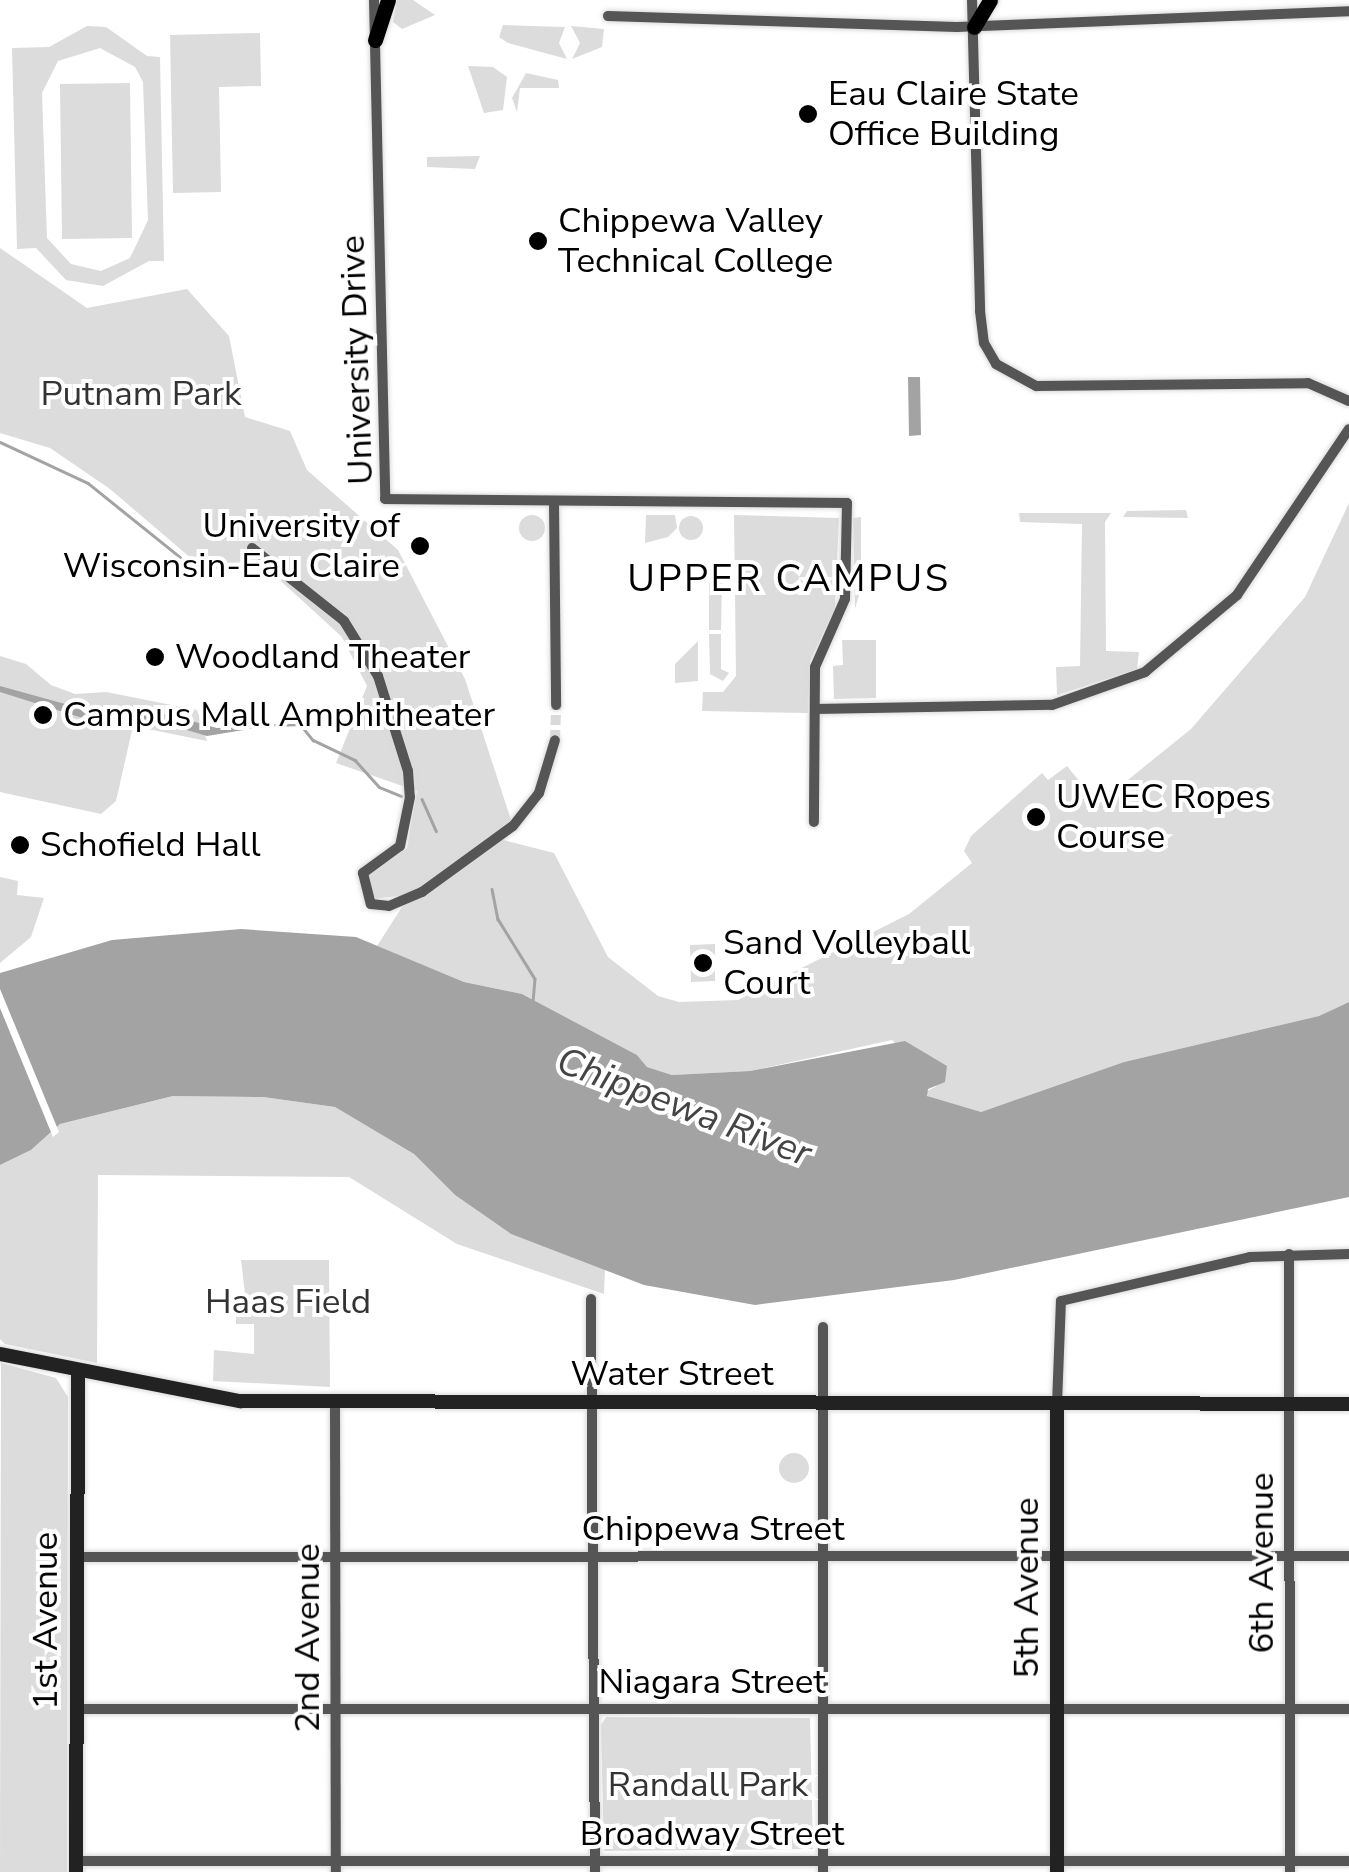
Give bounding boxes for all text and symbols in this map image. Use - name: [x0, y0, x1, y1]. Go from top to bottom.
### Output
- place label: Eau Claire State Office Building: [828, 73, 1079, 155]
- marker: Eau Claire State Office Building: [797, 103, 819, 125]
- place label: Chippewa Valley Technical College: [558, 200, 833, 282]
- marker: Chippewa Valley Technical College: [527, 230, 549, 252]
- street label: University Drive: [332, 235, 382, 485]
- park label: Putnam Park: [40, 373, 242, 415]
- place label: University of Wisconsin-Eau Claire: [63, 505, 400, 587]
- marker: University of Wisconsin-Eau Claire: [409, 535, 431, 557]
- district label: UPPER CAMPUS: [627, 556, 951, 602]
- place label: Woodland Theater: [175, 636, 470, 678]
- marker: Woodland Theater: [144, 646, 166, 668]
- place label: Campus Mall Amphitheater: [63, 694, 495, 736]
- marker: Campus Mall Amphitheater: [32, 704, 54, 726]
- place label: UWEC Ropes Course: [1056, 776, 1271, 858]
- marker: UWEC Ropes Course: [1025, 806, 1047, 828]
- place label: Schofield Hall: [40, 824, 261, 866]
- marker: Schofield Hall: [9, 834, 31, 856]
- place label: Sand Volleyball Court: [723, 922, 970, 1004]
- marker: Sand Volleyball Court: [692, 952, 714, 974]
- water label: Chippewa River: [550, 1037, 818, 1177]
- park label: Haas Field: [205, 1281, 371, 1323]
- street label: Water Street: [571, 1353, 773, 1395]
- street label: 6th Avenue: [1241, 1472, 1283, 1654]
- street label: 5th Avenue: [1006, 1497, 1048, 1679]
- street label: Chippewa Street: [582, 1508, 844, 1550]
- street label: 1st Avenue: [25, 1532, 67, 1710]
- street label: 2nd Avenue: [287, 1543, 329, 1733]
- street label: Niagara Street: [598, 1661, 826, 1703]
- park label: Randall Park: [608, 1764, 808, 1806]
- street label: Broadway Street: [580, 1813, 844, 1855]

